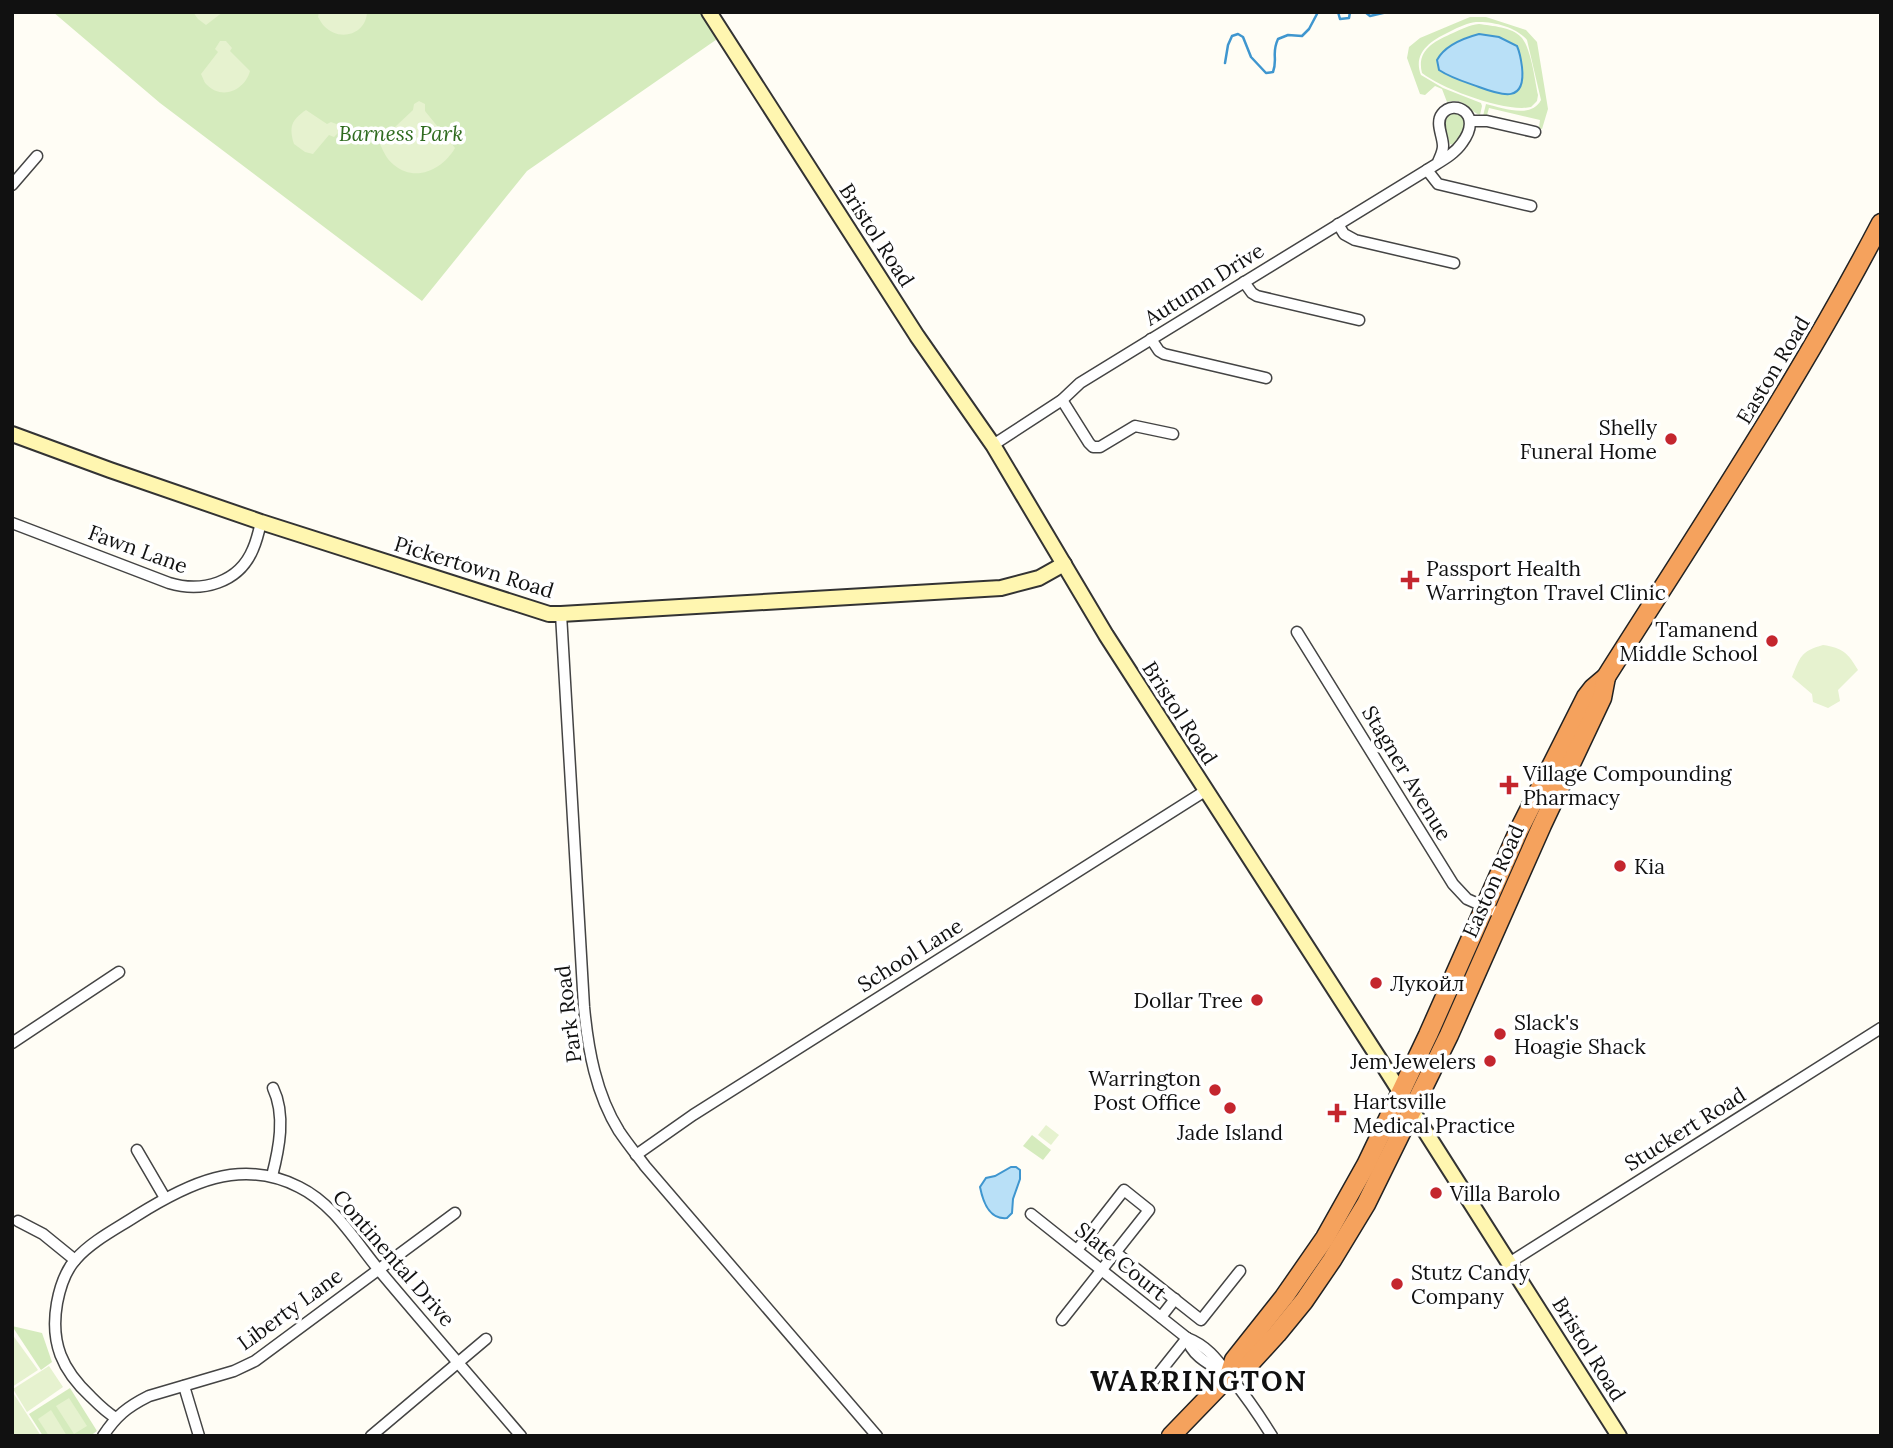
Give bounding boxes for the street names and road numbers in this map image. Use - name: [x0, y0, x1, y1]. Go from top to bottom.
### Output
- street label: Bristol Road: [834, 178, 920, 292]
- street label: Autumn Drive: [1138, 237, 1269, 332]
- street label: Easton Road: [1730, 311, 1816, 429]
- street label: Fawn Lane: [85, 519, 191, 579]
- street label: Pickertown Road: [391, 530, 557, 604]
- street label: Bristol Road: [1137, 656, 1223, 770]
- street label: Stagner Avenue: [1356, 701, 1458, 845]
- street label: Easton Road: [1456, 820, 1530, 942]
- street label: School Lane: [852, 912, 968, 998]
- street label: Park Road: [549, 964, 587, 1064]
- street label: Stuckert Road: [1619, 1081, 1751, 1177]
- street label: Continental Drive: [327, 1184, 461, 1332]
- street label: Slate Court: [1070, 1216, 1173, 1307]
- street label: Liberty Lane: [232, 1262, 348, 1356]
- street label: Bristol Road: [1546, 1292, 1632, 1406]

